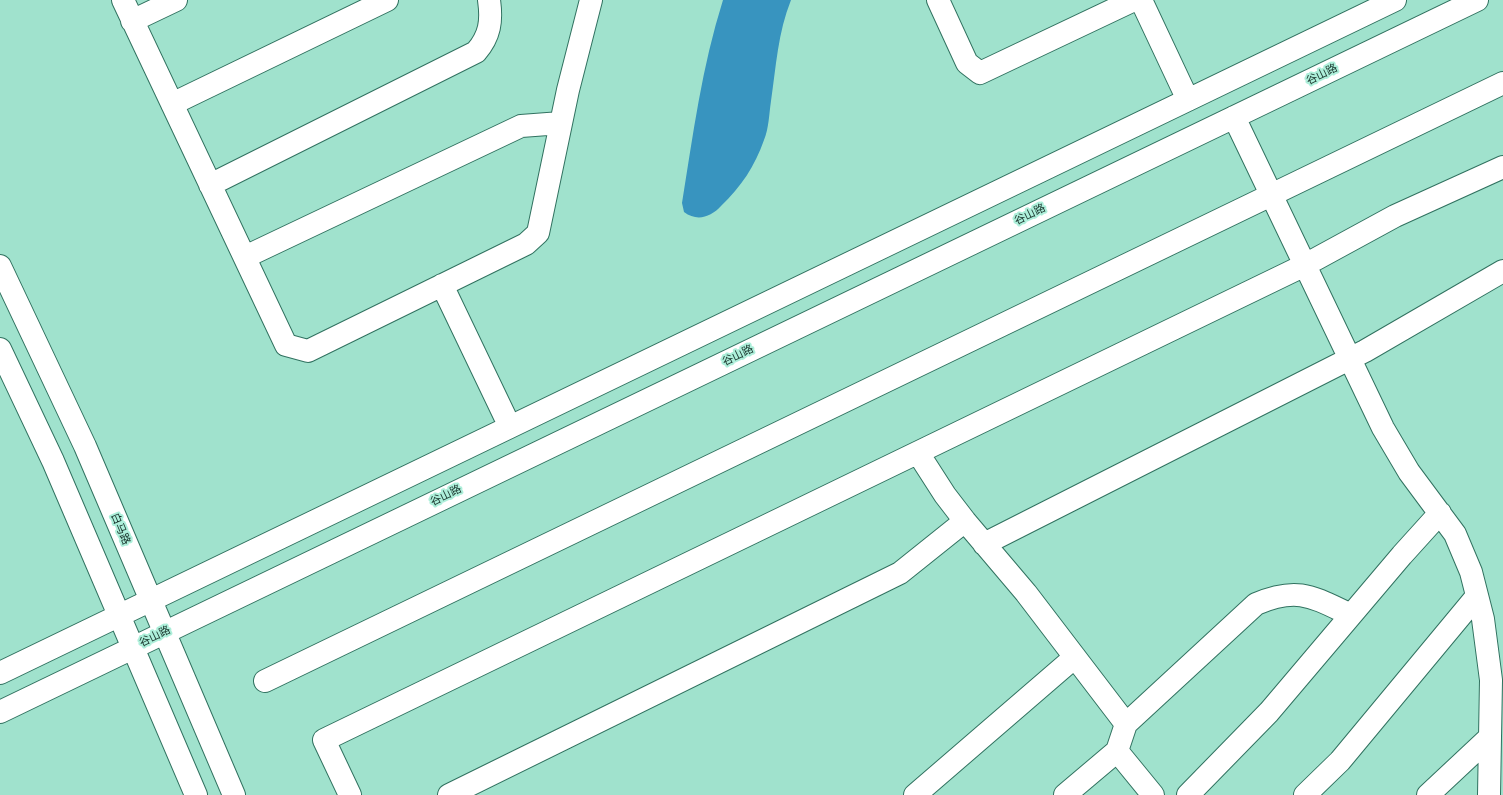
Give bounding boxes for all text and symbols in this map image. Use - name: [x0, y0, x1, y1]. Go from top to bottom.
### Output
- street label: 谷山路: [1304, 62, 1340, 88]
- street label: 谷山路: [1012, 202, 1048, 228]
- street label: 谷山路: [720, 343, 756, 369]
- street label: 谷山路: [428, 483, 464, 509]
- street label: 白马路: [107, 511, 133, 547]
- street label: 谷山路: [137, 624, 173, 650]

